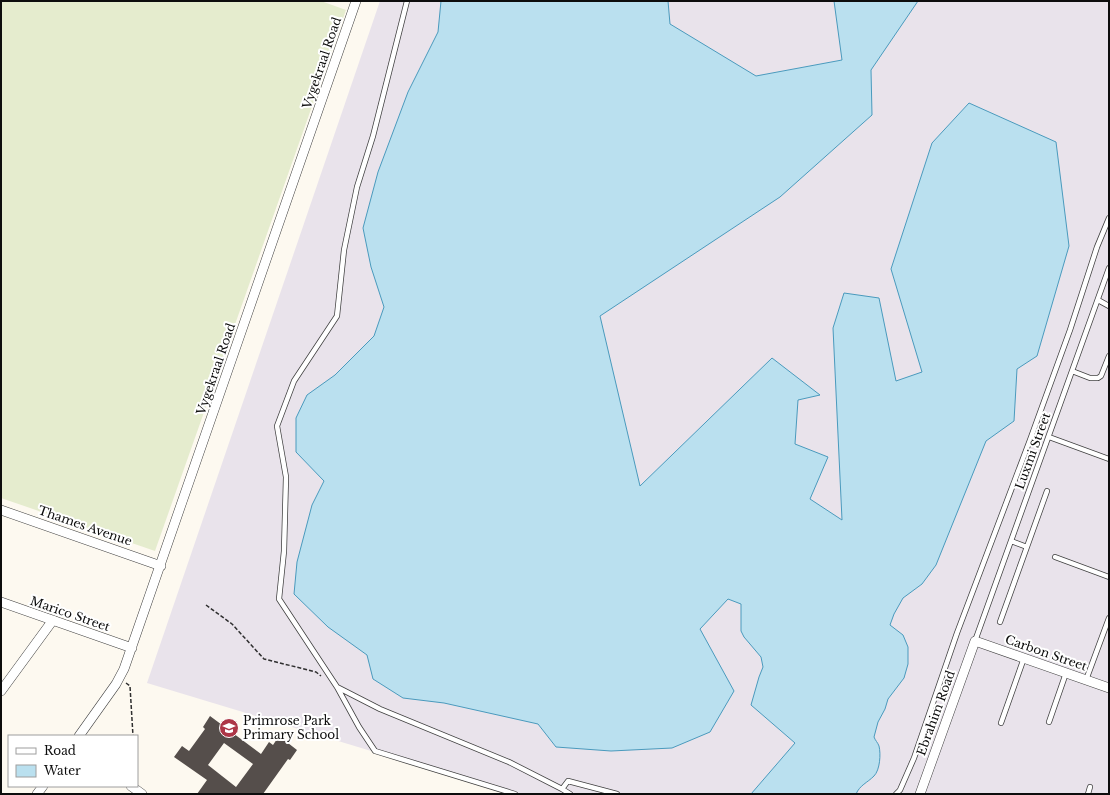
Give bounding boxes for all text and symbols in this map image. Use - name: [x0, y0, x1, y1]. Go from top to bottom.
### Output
- street label: Vygekraal Road: [298, 15, 344, 112]
- street label: Vygekraal Road: [192, 321, 238, 418]
- street label: Luxmi Street: [1012, 410, 1054, 491]
- street label: Thames Avenue: [36, 502, 134, 549]
- street label: Marico Street: [28, 593, 112, 634]
- street label: Carbon Street: [1003, 632, 1089, 674]
- street label: Ebrahim Road: [913, 668, 958, 757]
- place label: Primrose Park Primary School: [243, 713, 339, 742]
- school or university icon: Primrose Park Primary School: [218, 717, 240, 739]
- legend: [8, 735, 138, 787]
- text: Road: [44, 743, 76, 758]
- text: Water: [43, 763, 81, 778]

